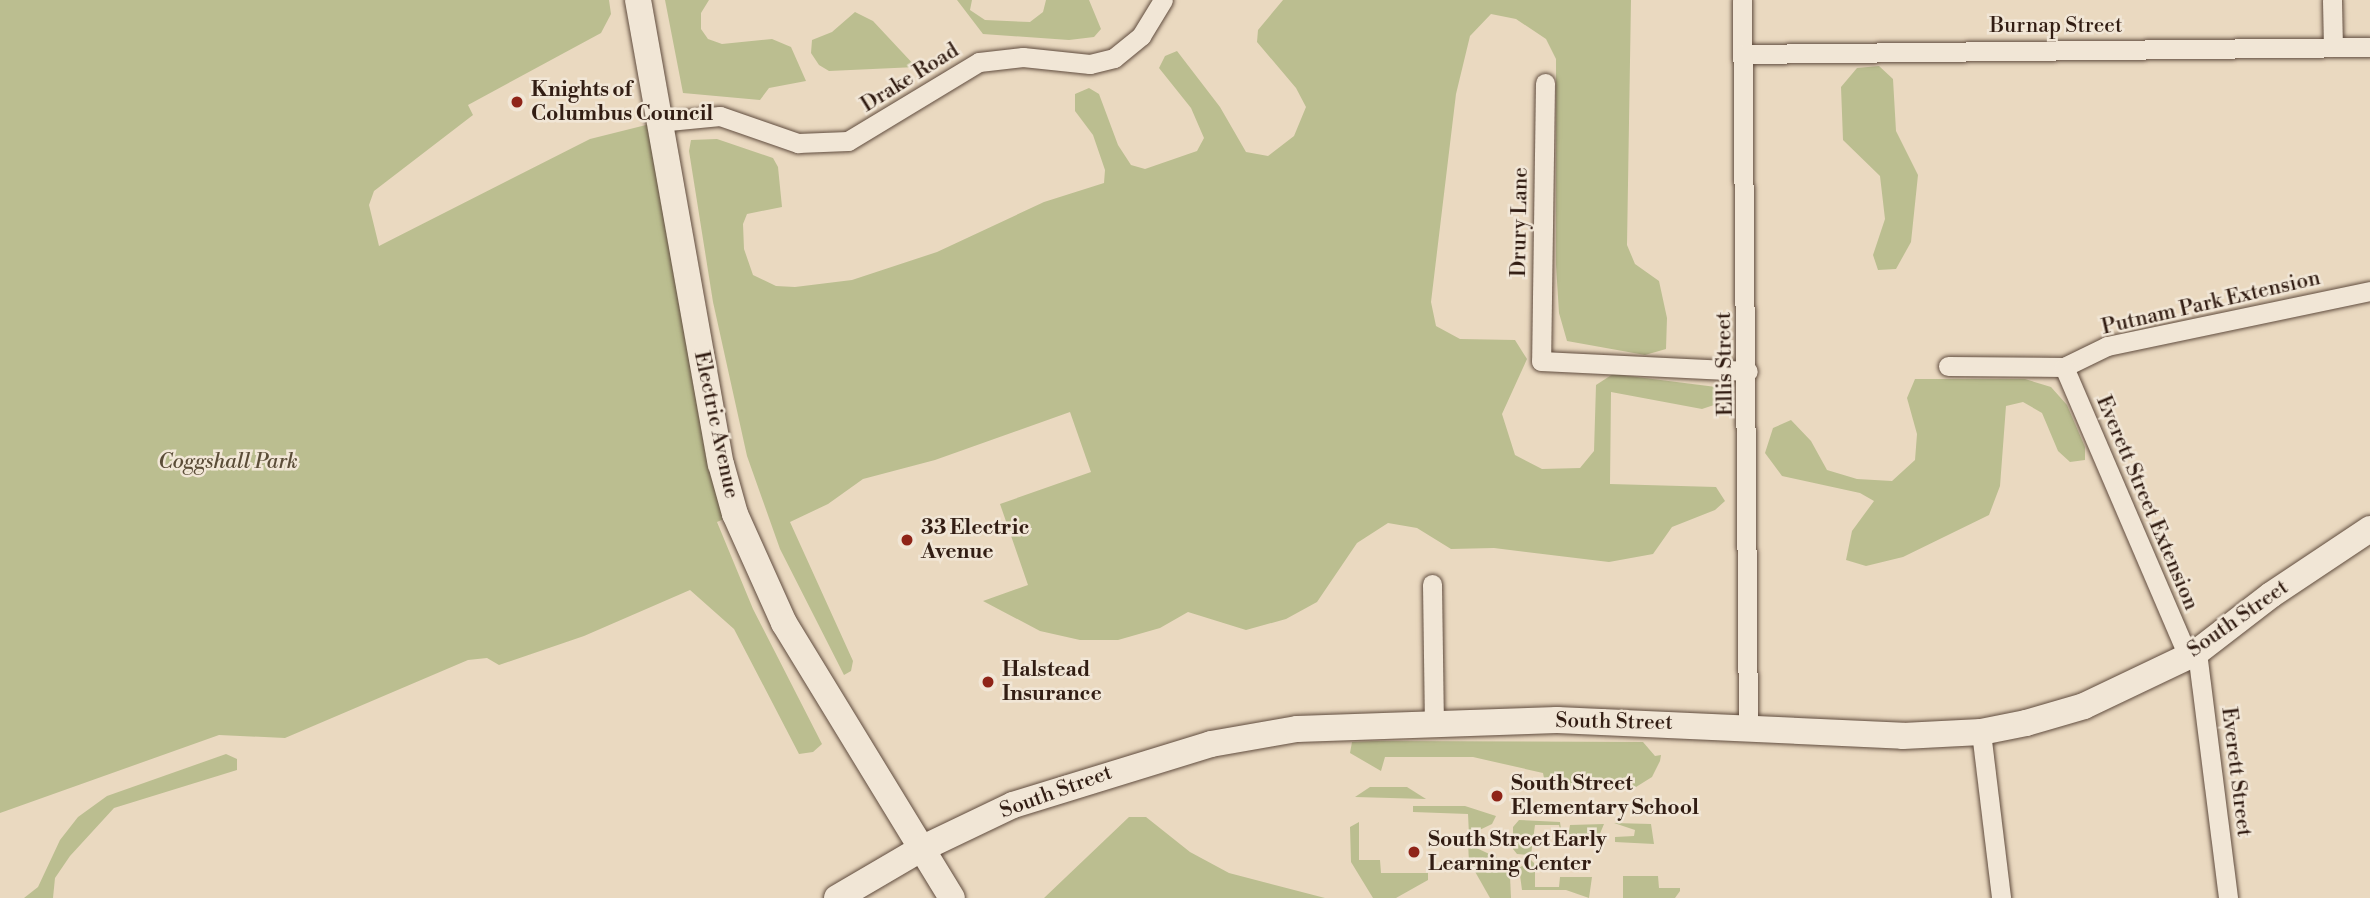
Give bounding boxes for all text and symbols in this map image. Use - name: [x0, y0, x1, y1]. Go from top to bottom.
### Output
- street label: Burnap Street: [1990, 13, 2122, 39]
- street label: Drake Road: [857, 38, 963, 118]
- place label: Knights of Columbus Council: [531, 77, 713, 127]
- marker: Knights of Columbus Council: [509, 94, 525, 110]
- street label: Drury Lane: [1506, 167, 1534, 277]
- street label: Putnam Park Extension: [2099, 266, 2323, 340]
- street label: Ellis Street: [1711, 312, 1739, 416]
- street label: Electric Avenue: [688, 349, 744, 501]
- street label: Everett Street Extension: [2090, 392, 2204, 614]
- park label: Coggshall Park: [158, 449, 298, 475]
- place label: 33 Electric Avenue: [921, 515, 1029, 565]
- marker: 33 Electric Avenue: [899, 532, 915, 548]
- street label: South Street: [2183, 575, 2293, 663]
- place label: Halstead Insurance: [1002, 657, 1102, 707]
- marker: Halstead Insurance: [980, 674, 996, 690]
- street label: Everett Street: [2216, 706, 2256, 838]
- street label: South Street: [1555, 708, 1673, 736]
- street label: South Street: [997, 760, 1115, 824]
- place label: South Street Elementary School: [1511, 771, 1699, 821]
- marker: South Street Elementary School: [1489, 788, 1505, 804]
- place label: South Street Early Learning Center: [1428, 827, 1607, 877]
- marker: South Street Early Learning Center: [1406, 844, 1422, 860]

